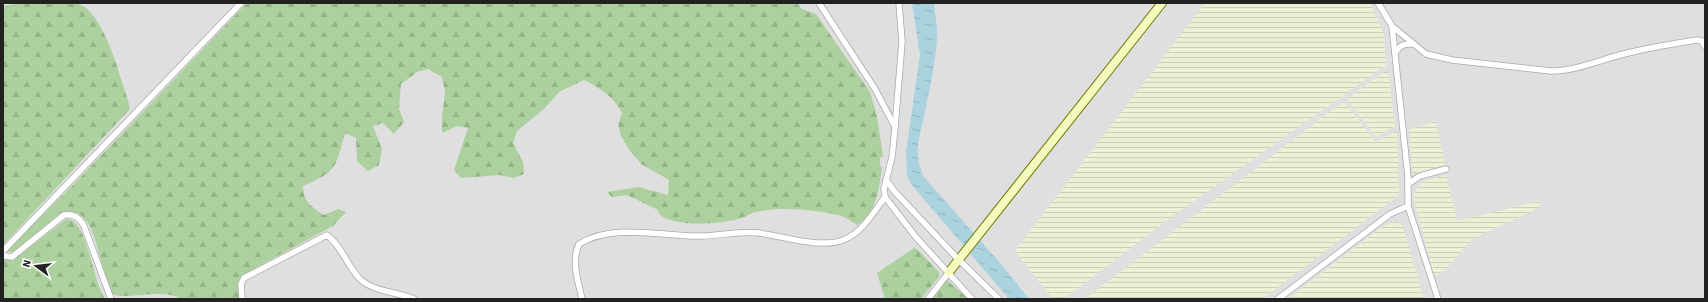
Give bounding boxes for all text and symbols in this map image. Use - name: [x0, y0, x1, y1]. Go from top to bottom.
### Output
- north arrow: [16, 246, 56, 286]
- text: N: [19, 258, 35, 269]

